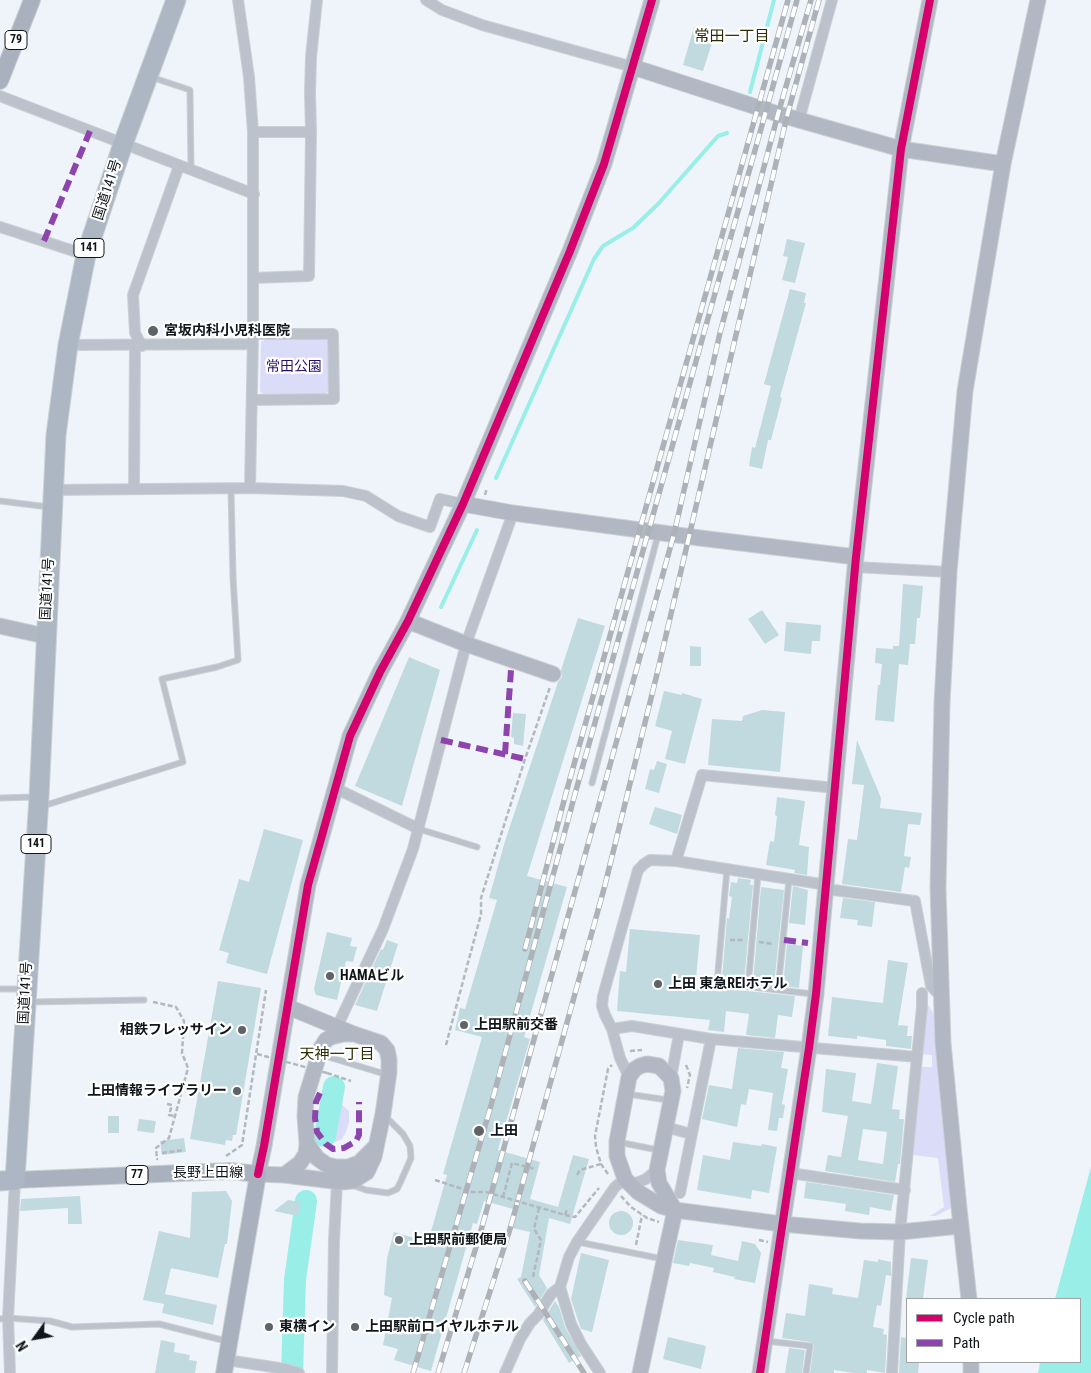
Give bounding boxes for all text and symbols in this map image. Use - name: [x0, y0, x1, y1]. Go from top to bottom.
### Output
- district label: 常田一丁目: [695, 28, 769, 46]
- road number: 79: [5, 30, 27, 50]
- street label: 国道141号: [90, 158, 126, 222]
- road number: 141: [74, 238, 104, 258]
- place label: 宮坂内科小児科医院: [164, 323, 290, 339]
- marker: 宮坂内科小児科医院: [146, 324, 160, 338]
- park label: 常田公園: [266, 359, 322, 375]
- street label: 国道141号: [38, 557, 58, 621]
- road number: 141: [21, 834, 51, 854]
- street label: 国道141号: [16, 961, 36, 1025]
- place label: HAMAビル: [340, 968, 404, 984]
- marker: HAMAビル: [324, 970, 336, 982]
- place label: 上田 東急REIホテル: [668, 976, 788, 992]
- marker: 上田 東急REIホテル: [652, 978, 664, 990]
- place label: 上田駅前交番: [474, 1017, 558, 1033]
- marker: 上田駅前交番: [458, 1019, 470, 1031]
- place label: 相鉄フレッサイン: [120, 1022, 232, 1038]
- marker: 相鉄フレッサイン: [236, 1024, 248, 1036]
- district label: 天神一丁目: [300, 1046, 374, 1064]
- place label: 上田情報ライブラリー: [87, 1083, 227, 1099]
- marker: 上田情報ライブラリー: [231, 1085, 243, 1097]
- place label: 上田: [490, 1123, 518, 1139]
- marker: 上田: [472, 1124, 486, 1138]
- street label: 長野上田線: [173, 1165, 243, 1181]
- road number: 77: [126, 1166, 148, 1184]
- place label: 上田駅前郵便局: [409, 1232, 507, 1248]
- marker: 上田駅前郵便局: [393, 1234, 405, 1246]
- legend: [906, 1298, 1081, 1363]
- text: Cycle path: [953, 1309, 1015, 1327]
- north arrow: [10, 1313, 60, 1363]
- place label: 東横イン: [279, 1319, 335, 1335]
- place label: 上田駅前ロイヤルホテル: [365, 1319, 519, 1335]
- marker: 東横イン: [263, 1321, 275, 1333]
- marker: 上田駅前ロイヤルホテル: [349, 1321, 361, 1333]
- text: Path: [953, 1334, 980, 1352]
- text: N: [13, 1338, 31, 1354]

